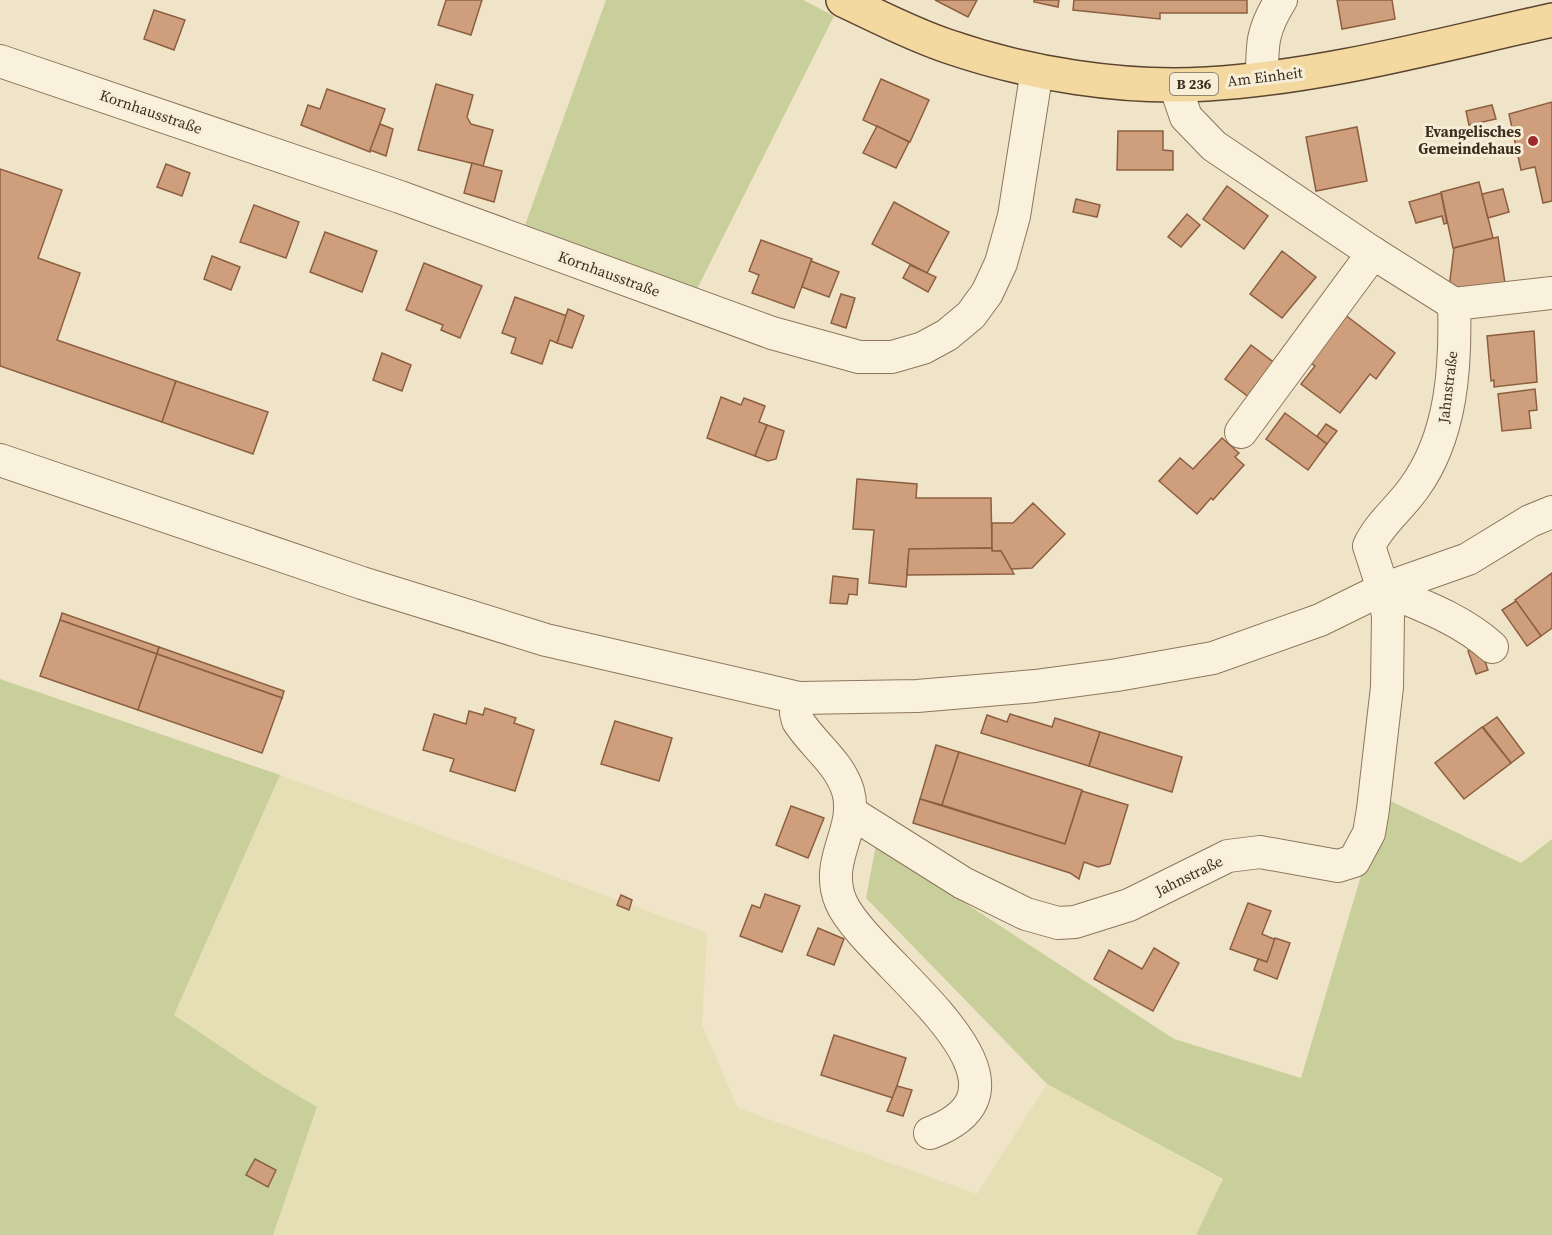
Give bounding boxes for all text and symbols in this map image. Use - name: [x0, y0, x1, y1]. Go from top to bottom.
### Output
- street label: Am Einheit: [1226, 61, 1304, 92]
- road number: B 236: [1170, 73, 1218, 95]
- street label: Kornhausstraße: [97, 84, 206, 139]
- place label: Evangelisches Gemeindehaus: [1418, 121, 1521, 159]
- marker: Evangelisches Gemeindehaus: [1526, 134, 1540, 148]
- street label: Kornhausstraße: [555, 245, 663, 302]
- street label: Jahnstraße: [1433, 349, 1462, 425]
- street label: Jahnstraße: [1151, 850, 1226, 901]

